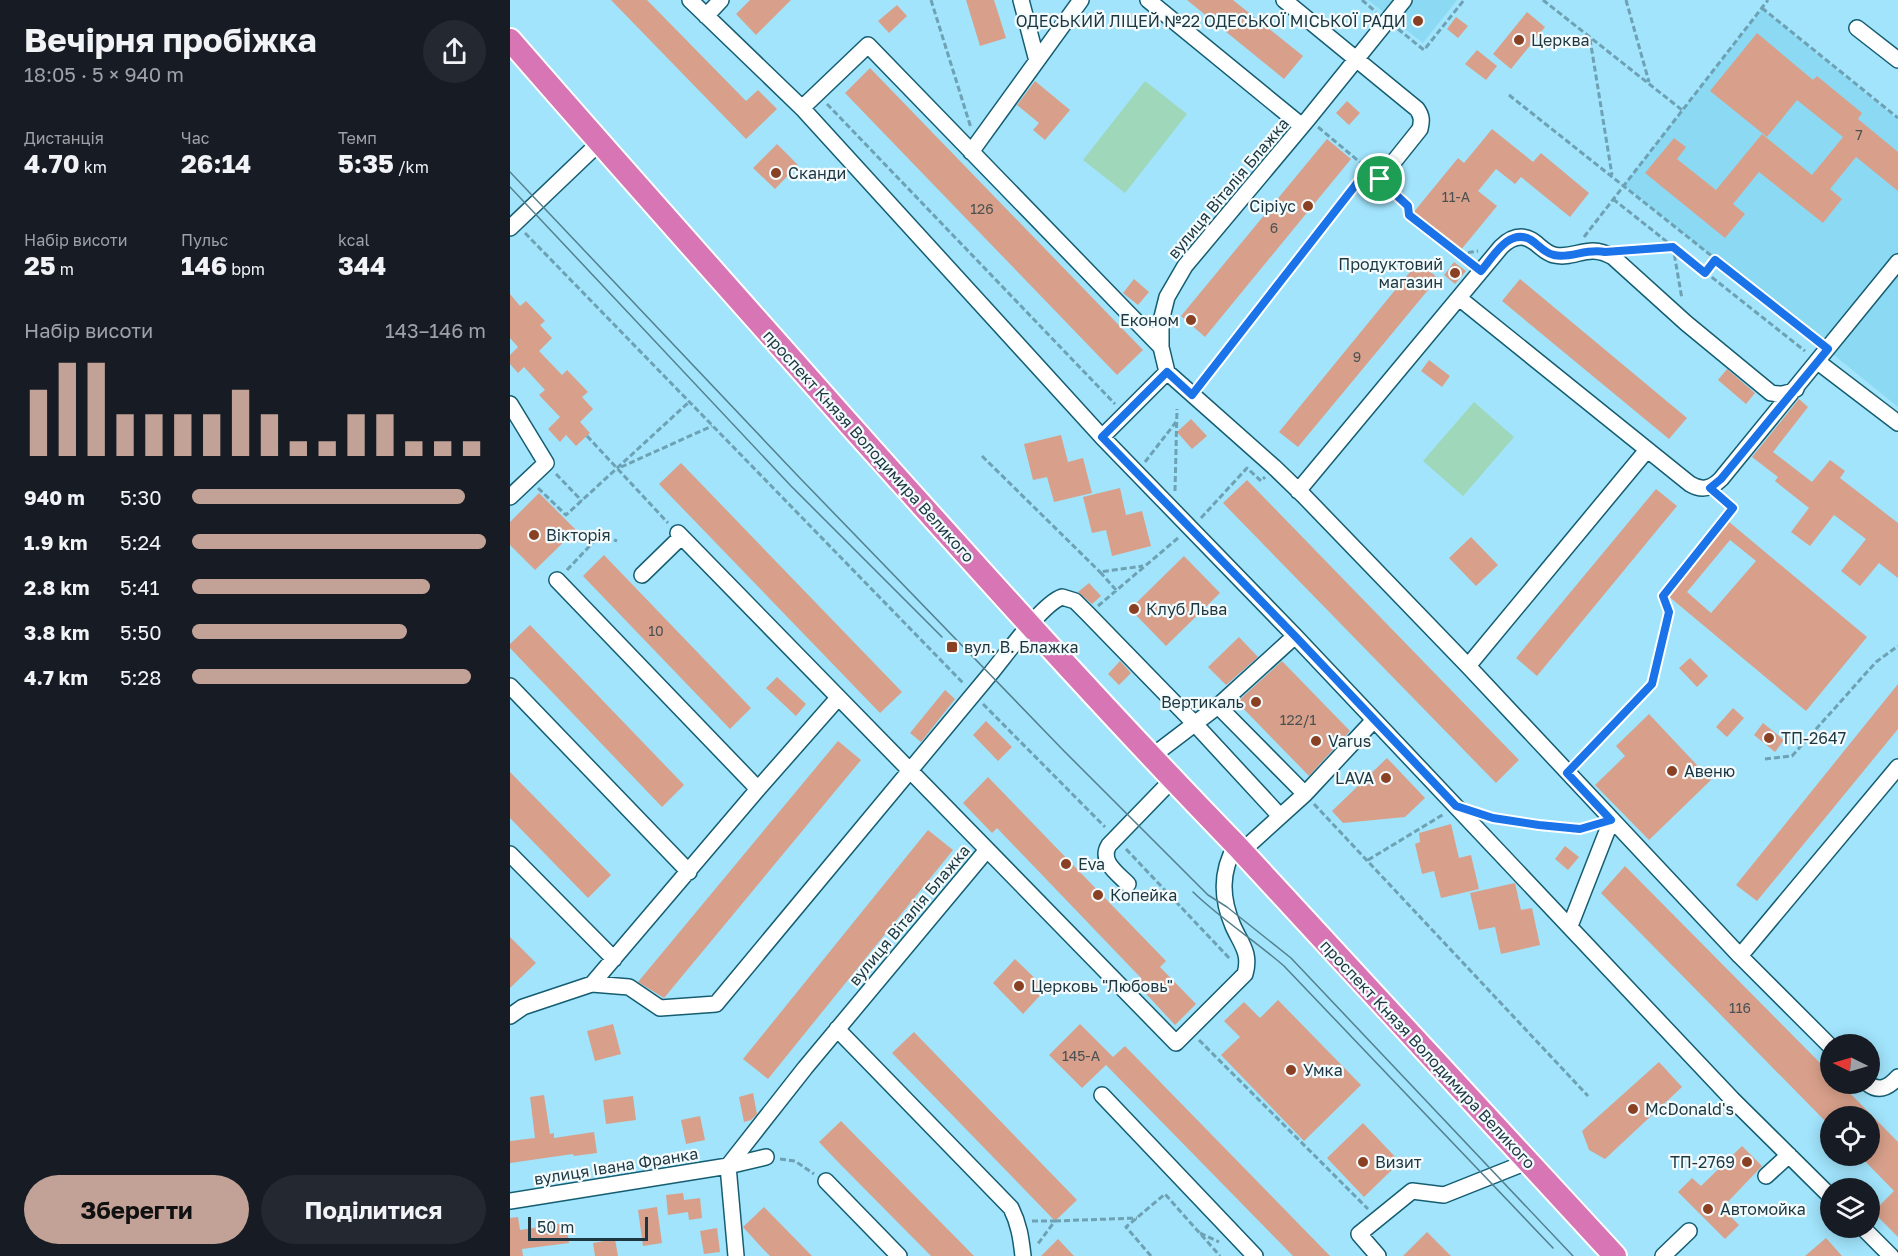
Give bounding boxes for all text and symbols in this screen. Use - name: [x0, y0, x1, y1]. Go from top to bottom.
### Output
- place label: ОДЕСЬКИЙ ЛІЦЕЙ №22 ОДЕСЬКОЇ МІСЬКОЇ РАДИ: [1016, 11, 1406, 31]
- marker: ОДЕСЬКИЙ ЛІЦЕЙ №22 ОДЕСЬКОЇ МІСЬКОЇ РАДИ: [1411, 14, 1425, 28]
- text: Вечірня пробіжка: [24, 20, 317, 59]
- button: share: [423, 20, 486, 83]
- place label: Церква: [1531, 30, 1589, 50]
- marker: Церква: [1512, 33, 1526, 47]
- text: 18:05 · 5 × 940 m: [24, 62, 184, 86]
- street label: вулиця Віталія Блажка: [1163, 113, 1293, 263]
- house number: 7: [1855, 126, 1863, 143]
- text: Дистанція: [24, 128, 104, 148]
- text: Час: [181, 128, 209, 148]
- text: Темп: [338, 128, 377, 148]
- text: 4.70: [24, 148, 80, 179]
- text: 26:14: [181, 148, 251, 179]
- text: 5:35: [338, 148, 394, 179]
- pin: [1354, 153, 1405, 204]
- text: km: [80, 157, 107, 177]
- text: /km: [394, 157, 429, 177]
- icon: arrive: [1363, 162, 1396, 195]
- place label: Сканди: [788, 163, 846, 183]
- marker: Сканди: [769, 166, 783, 180]
- house number: 11-А: [1442, 188, 1471, 205]
- place label: Сіріус: [1249, 196, 1296, 216]
- marker: Сіріус: [1301, 199, 1315, 213]
- house number: 126: [970, 200, 994, 217]
- house number: 6: [1270, 219, 1278, 236]
- text: Набір висоти: [24, 230, 127, 250]
- text: Пульс: [181, 230, 228, 250]
- text: kcal: [338, 230, 370, 250]
- text: 25: [24, 250, 56, 281]
- text: 146: [181, 250, 227, 281]
- text: 344: [338, 250, 386, 281]
- place label: Продуктовий магазин: [1338, 254, 1443, 292]
- text: m: [56, 259, 74, 279]
- text: bpm: [227, 259, 265, 279]
- marker: Продуктовий магазин: [1448, 266, 1462, 280]
- place label: Економ: [1120, 310, 1179, 330]
- marker: Економ: [1184, 313, 1198, 327]
- text: Набір висоти: [24, 318, 153, 342]
- text: 143–146 m: [385, 318, 486, 342]
- street label: проспект Князя Володимира Великого: [759, 326, 979, 566]
- house number: 9: [1353, 348, 1361, 365]
- text: 940 m: [24, 485, 85, 509]
- text: 5:30: [120, 485, 162, 509]
- place label: Вікторія: [546, 525, 611, 545]
- marker: Вікторія: [527, 528, 541, 542]
- text: 1.9 km: [24, 530, 88, 554]
- text: 5:24: [120, 530, 161, 554]
- text: 2.8 km: [24, 575, 90, 599]
- text: 5:41: [120, 575, 160, 599]
- place label: Клуб Льва: [1146, 599, 1227, 619]
- marker: Клуб Льва: [1127, 602, 1141, 616]
- text: 3.8 km: [24, 620, 90, 644]
- text: 5:50: [120, 620, 162, 644]
- house number: 10: [648, 622, 664, 639]
- place label: вул. В. Блажка: [964, 637, 1079, 657]
- marker: вул. В. Блажка: [945, 640, 959, 654]
- text: 4.7 km: [24, 665, 88, 689]
- text: 5:28: [120, 665, 161, 689]
- place label: Вертикаль: [1161, 692, 1244, 712]
- marker: Вертикаль: [1249, 695, 1263, 709]
- house number: 122/1: [1280, 711, 1316, 728]
- place label: ТП-2647: [1781, 728, 1846, 748]
- place label: Varus: [1328, 731, 1371, 751]
- marker: ТП-2647: [1762, 731, 1776, 745]
- marker: Varus: [1309, 734, 1323, 748]
- place label: Авеню: [1684, 761, 1735, 781]
- marker: Авеню: [1665, 764, 1679, 778]
- place label: LAVA: [1335, 768, 1374, 788]
- marker: LAVA: [1379, 771, 1393, 785]
- street label: вулиця Віталія Блажка: [844, 840, 974, 990]
- place label: Eva: [1078, 854, 1105, 874]
- marker: Eva: [1059, 857, 1073, 871]
- place label: Копейка: [1110, 885, 1177, 905]
- marker: Копейка: [1091, 888, 1105, 902]
- street label: проспект Князя Володимира Великого: [1316, 935, 1540, 1173]
- place label: Церковь "Любовь": [1031, 976, 1173, 996]
- marker: Церковь "Любовь": [1012, 979, 1026, 993]
- house number: 116: [1729, 999, 1751, 1016]
- north arrow: [1820, 1034, 1880, 1094]
- map controls: [1820, 1034, 1880, 1238]
- house number: 145-А: [1062, 1047, 1101, 1064]
- place label: Умка: [1303, 1060, 1343, 1080]
- marker: Умка: [1284, 1063, 1298, 1077]
- place label: McDonald's: [1645, 1099, 1734, 1119]
- marker: McDonald's: [1626, 1102, 1640, 1116]
- button: locate: [1820, 1106, 1880, 1166]
- street label: вулиця Івана Франка: [532, 1143, 700, 1189]
- place label: Визит: [1375, 1152, 1422, 1172]
- place label: ТП-2769: [1670, 1152, 1735, 1172]
- marker: Визит: [1356, 1155, 1370, 1169]
- marker: ТП-2769: [1740, 1155, 1754, 1169]
- button: Зберегти: [24, 1175, 249, 1244]
- button: Поділитися: [261, 1175, 486, 1244]
- button: layers: [1820, 1178, 1880, 1238]
- place label: Автомойка: [1720, 1199, 1806, 1219]
- marker: Автомойка: [1701, 1202, 1715, 1216]
- scale bar: [528, 1214, 648, 1242]
- text: 50 m: [537, 1217, 574, 1237]

